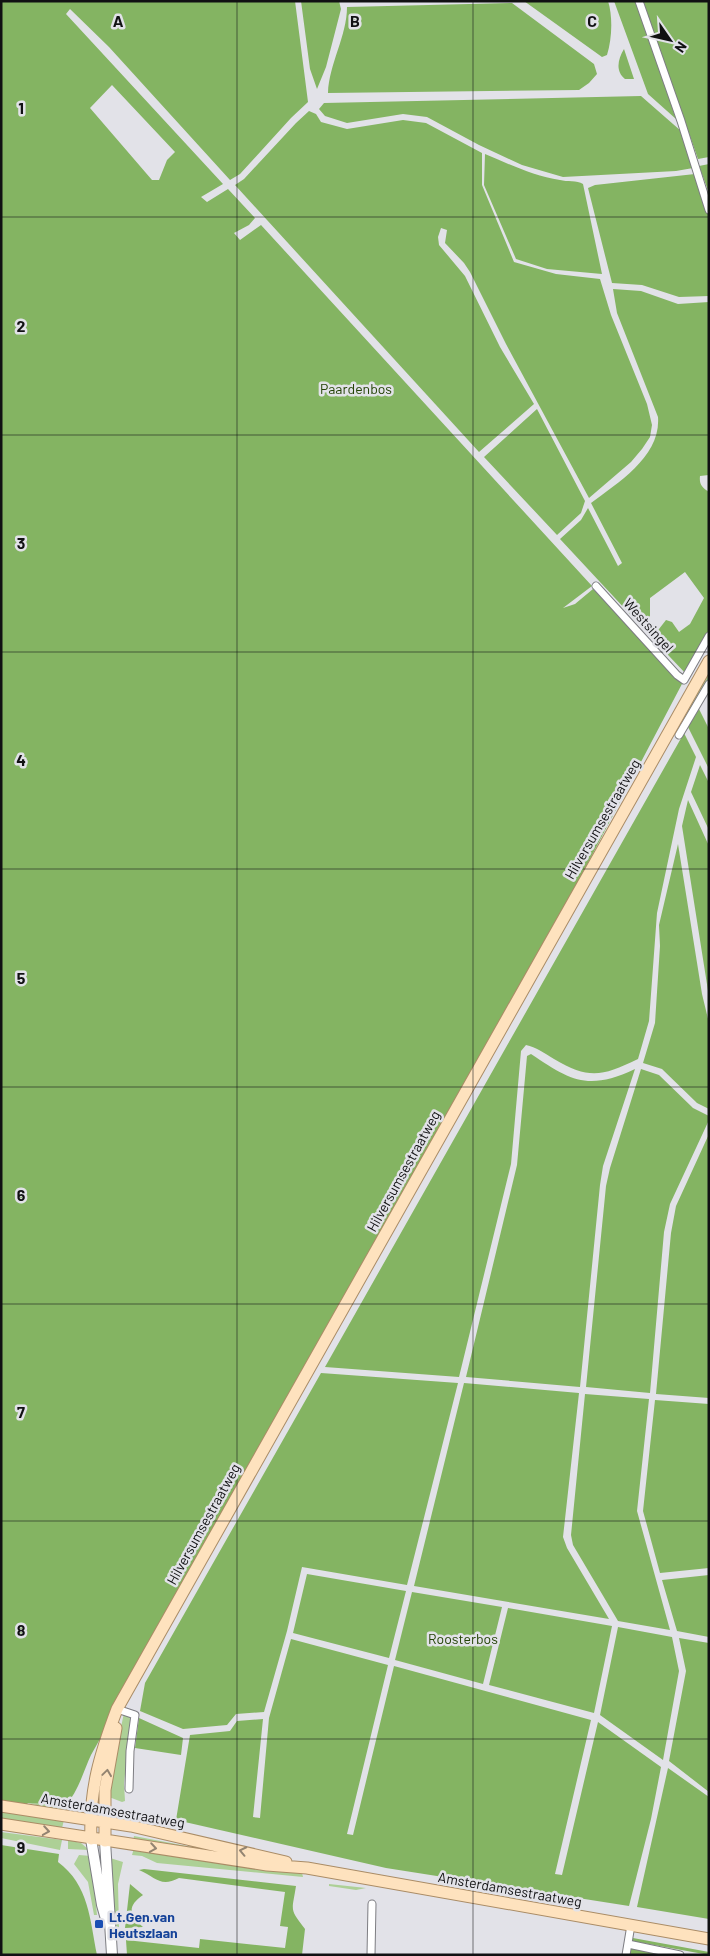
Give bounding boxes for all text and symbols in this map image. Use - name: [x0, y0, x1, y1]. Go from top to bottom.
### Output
- text: A: [113, 11, 124, 30]
- text: B: [350, 11, 360, 30]
- text: C: [587, 11, 597, 30]
- north arrow: [645, 15, 695, 65]
- text: N: [672, 39, 691, 56]
- text: 1: [18, 98, 24, 117]
- text: 2: [17, 316, 26, 335]
- park label: Paardenbos: [320, 380, 392, 397]
- text: 3: [17, 533, 25, 552]
- street label: Westsingel: [620, 594, 678, 656]
- text: 4: [16, 750, 26, 769]
- street label: Hilversumsestraatweg: [561, 756, 643, 882]
- text: 5: [17, 968, 26, 987]
- street label: Hilversumsestraatweg: [363, 1107, 443, 1235]
- text: 6: [17, 1185, 26, 1204]
- text: 7: [17, 1402, 25, 1421]
- street label: Hilversumsestraatweg: [163, 1460, 243, 1588]
- text: 8: [17, 1620, 26, 1639]
- park label: Roosterbos: [428, 1630, 498, 1647]
- one-way arrow: [101, 1769, 112, 1777]
- street label: Amsterdamsestraatweg: [40, 1789, 186, 1831]
- one-way arrow: [42, 1826, 50, 1836]
- text: 9: [17, 1837, 25, 1856]
- one-way arrow: [149, 1842, 158, 1852]
- one-way arrow: [239, 1846, 247, 1857]
- street label: Amsterdamsestraatweg: [437, 1868, 583, 1910]
- place label: Lt.Gen.van Heutszlaan: [109, 1908, 178, 1941]
- marker: Lt.Gen.van Heutszlaan: [93, 1918, 105, 1930]

